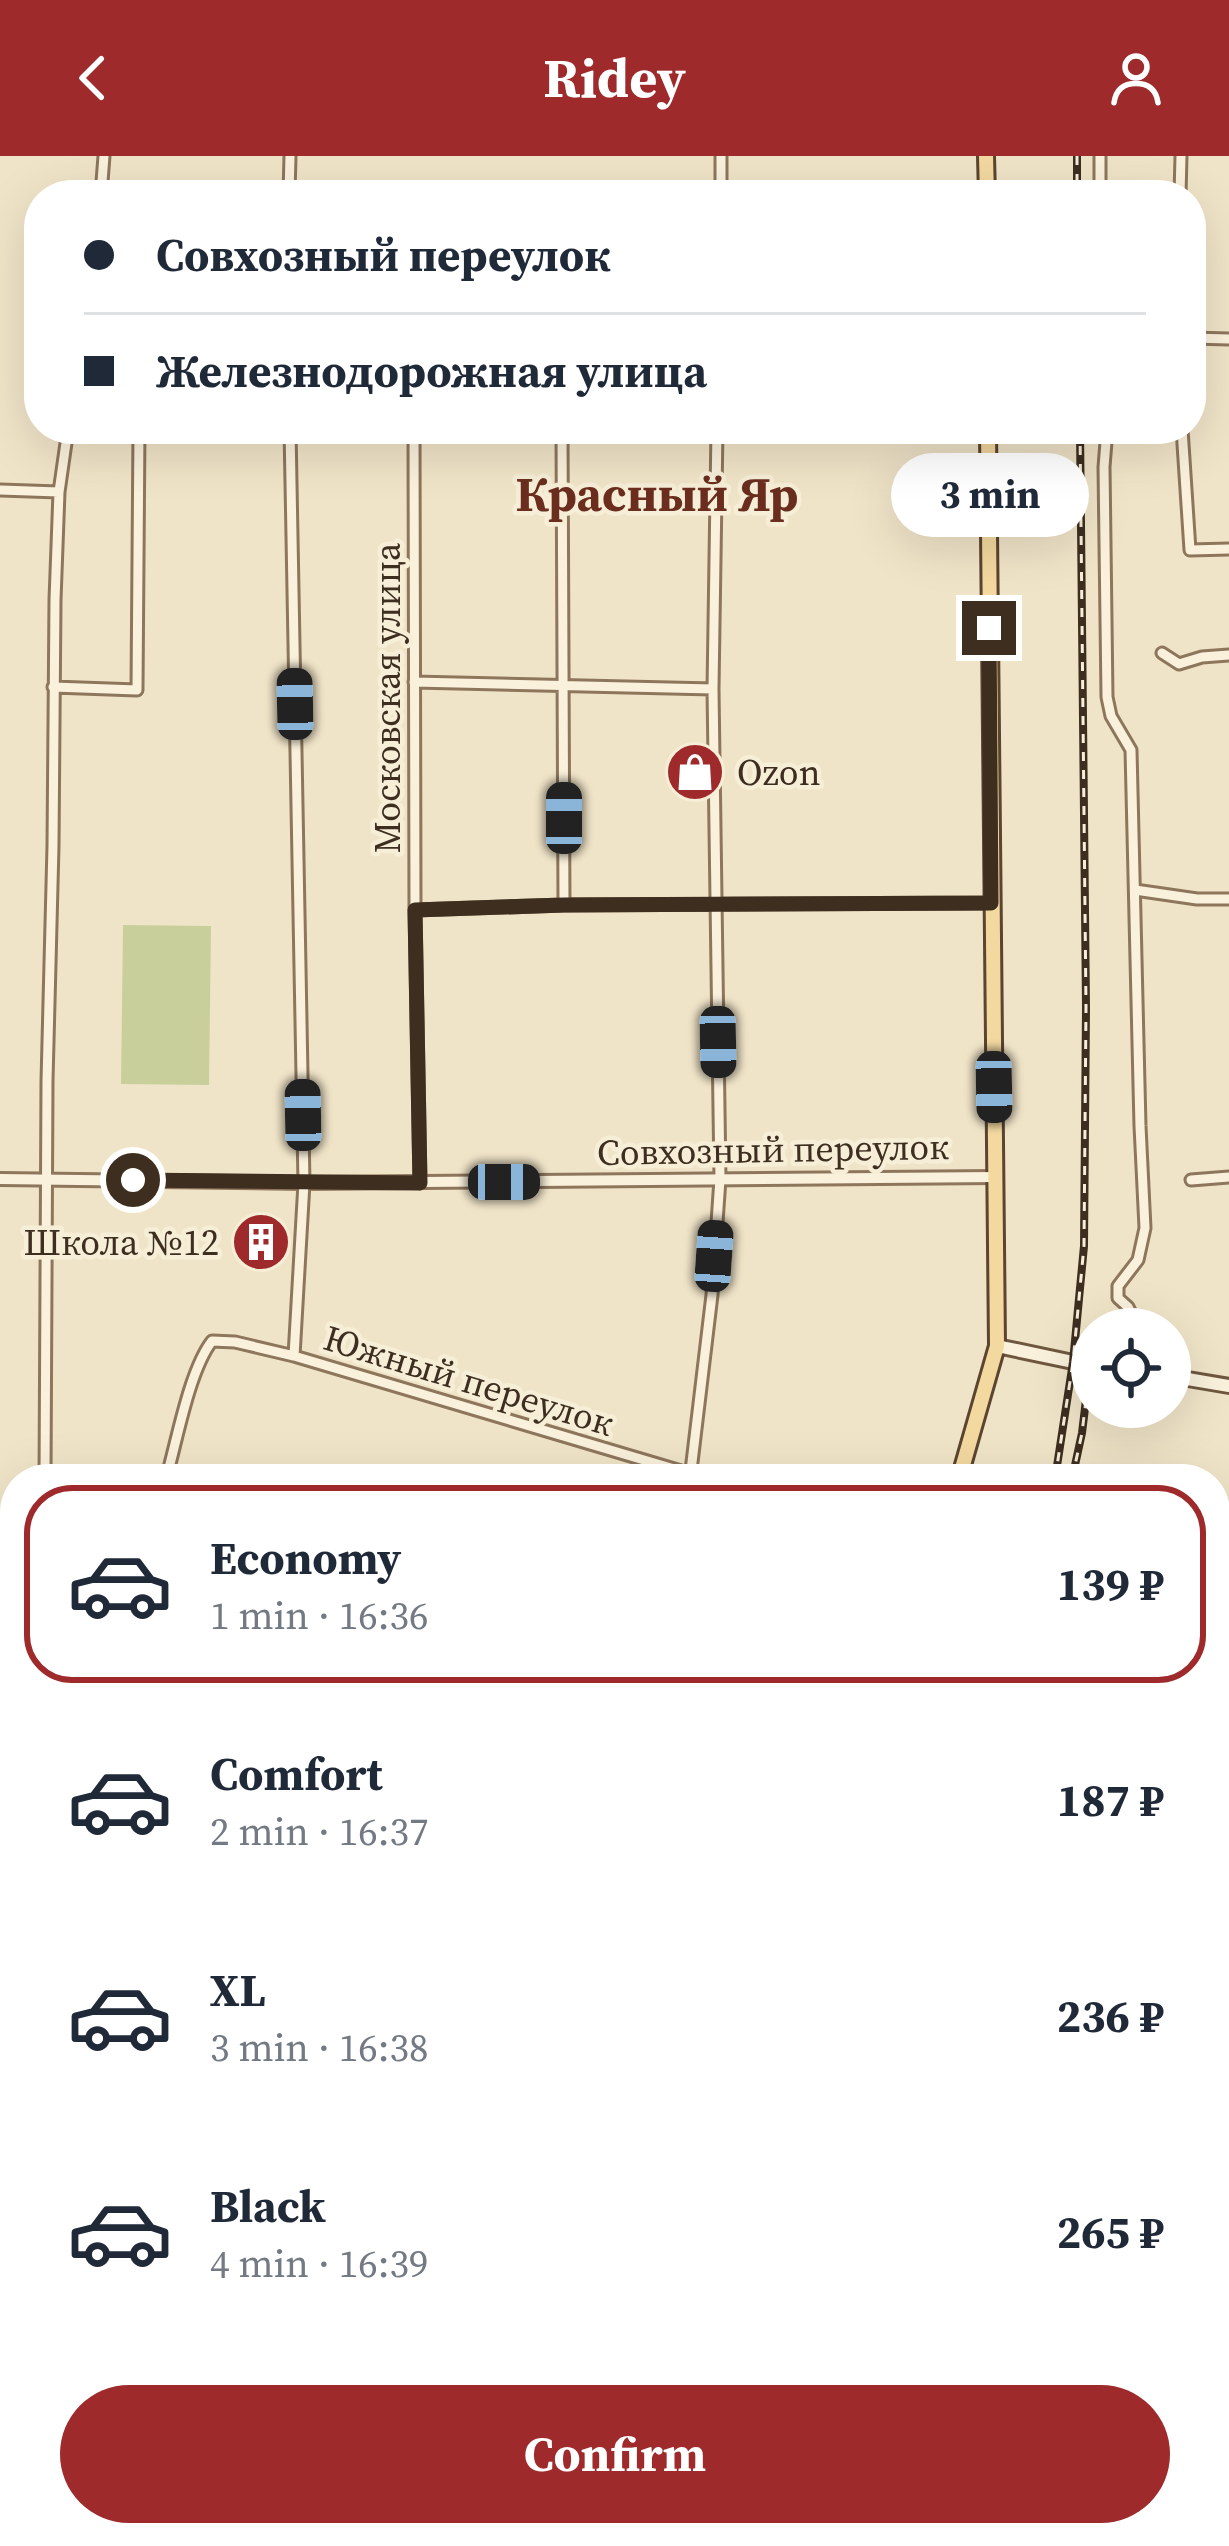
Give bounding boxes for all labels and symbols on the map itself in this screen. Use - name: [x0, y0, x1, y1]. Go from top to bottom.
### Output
- callout: 3 min: [890, 454, 1088, 538]
- district label: Красный Яр: [516, 461, 798, 527]
- street label: Московская улица: [363, 542, 412, 853]
- route end: [962, 601, 1016, 655]
- car: [276, 668, 314, 740]
- shop icon: Ozon: [664, 741, 726, 803]
- place label: Ozon: [737, 748, 820, 797]
- car: [546, 782, 582, 854]
- car: [699, 1006, 737, 1078]
- car: [975, 1051, 1013, 1123]
- car: [284, 1079, 322, 1151]
- street label: Совхозный переулок: [597, 1122, 949, 1177]
- route start: [106, 1153, 160, 1207]
- car: [468, 1164, 540, 1200]
- building icon: Школа №12: [230, 1211, 292, 1273]
- place label: Школа №12: [23, 1218, 219, 1267]
- car: [694, 1219, 734, 1293]
- street label: Южный переулок: [318, 1313, 620, 1448]

